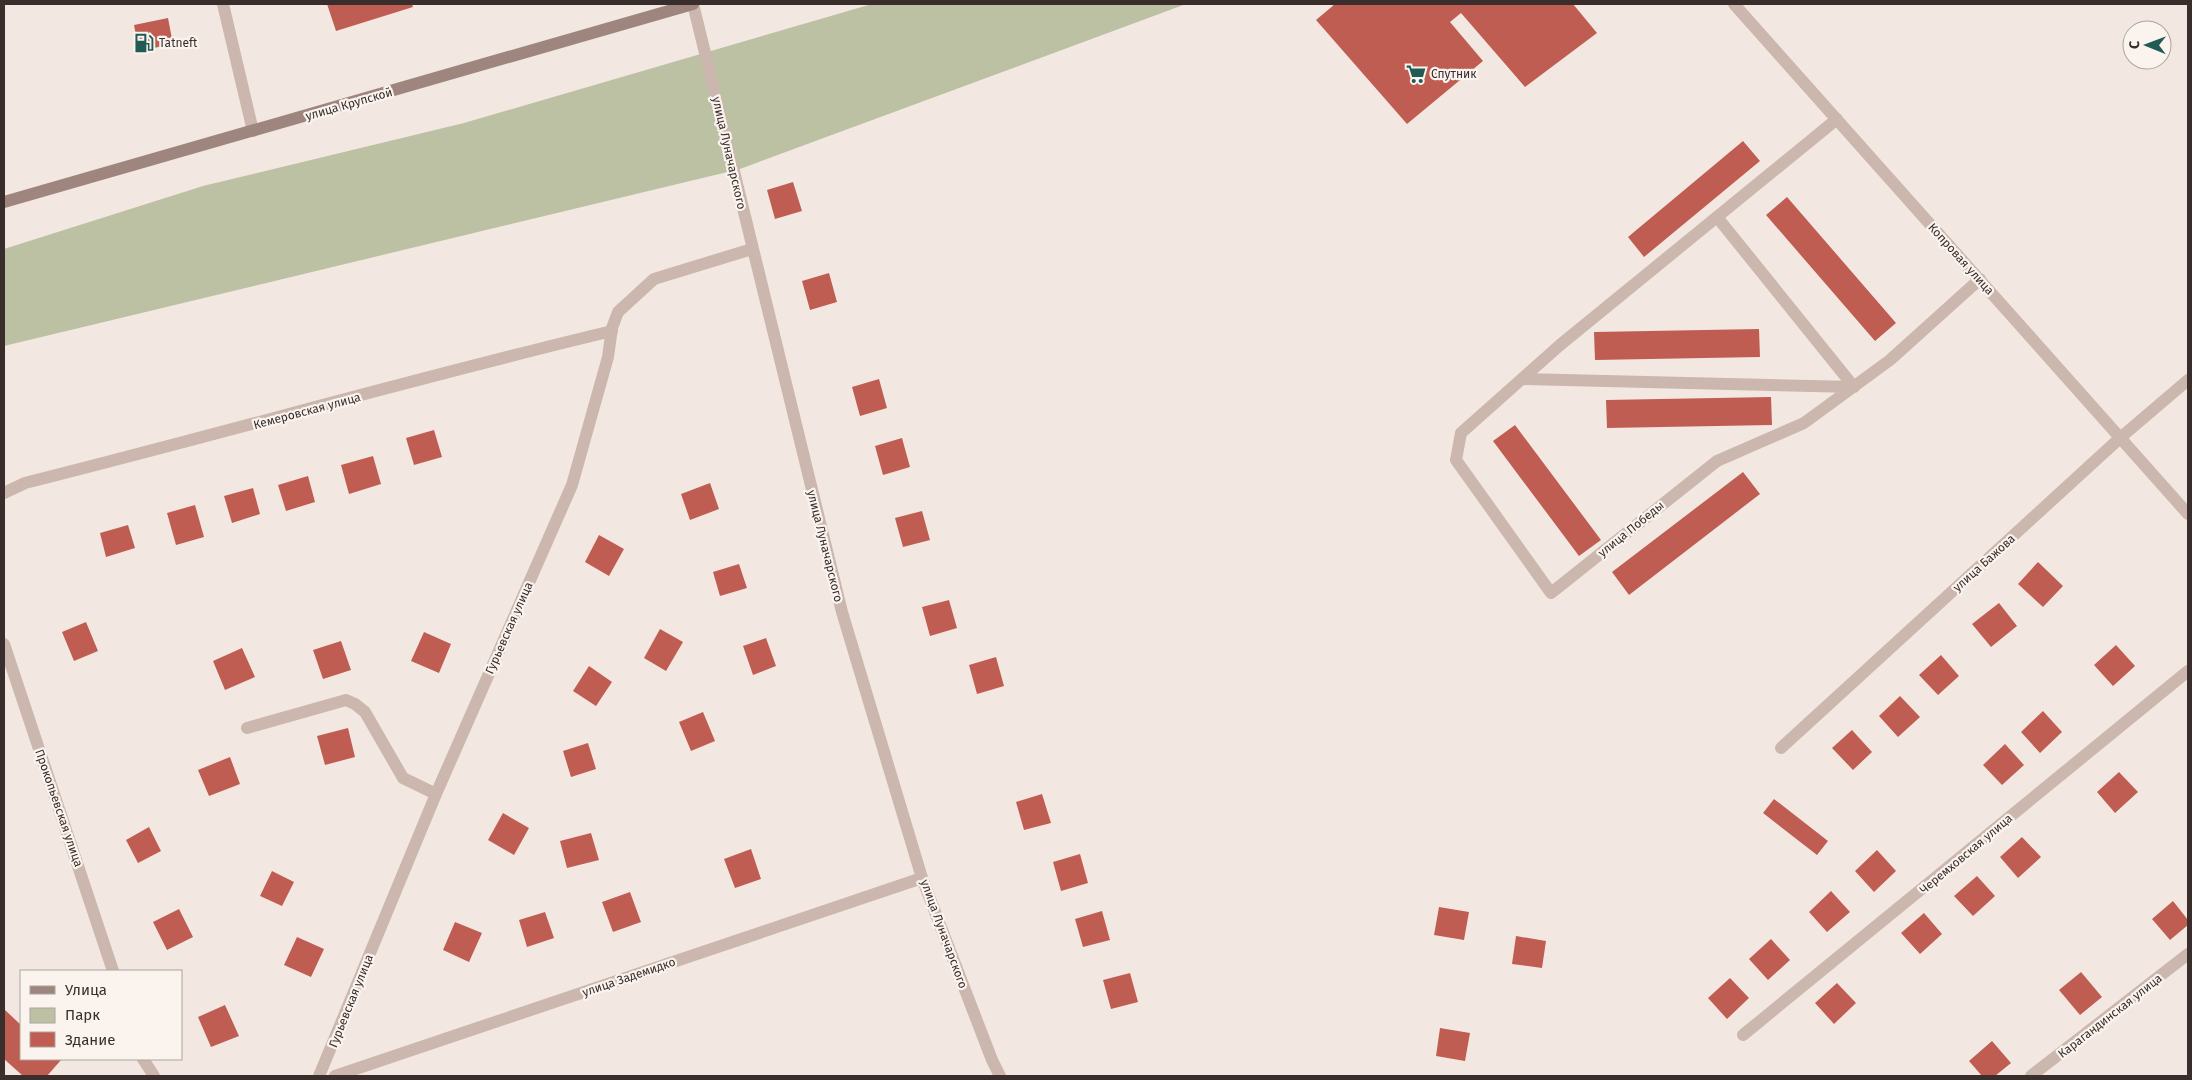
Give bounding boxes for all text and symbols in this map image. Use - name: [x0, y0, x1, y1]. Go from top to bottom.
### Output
- north arrow: [2122, 20, 2172, 70]
- fuel station icon: Tatneft: [133, 32, 155, 54]
- place label: Tatneft: [159, 36, 198, 50]
- text: С: [2126, 41, 2143, 49]
- supermarket icon: Спутник: [1405, 63, 1427, 85]
- place label: Спутник: [1431, 67, 1477, 81]
- street label: улица Крупской: [304, 85, 394, 123]
- street label: улица Луначарского: [709, 95, 749, 211]
- street label: Копровая улица: [1925, 220, 1997, 298]
- street label: Кемеровская улица: [252, 390, 362, 432]
- street label: улица Луначарского: [804, 488, 846, 604]
- street label: улица Победы: [1595, 498, 1667, 560]
- street label: улица Бажова: [1950, 531, 2018, 595]
- street label: Гурьевская улица: [482, 580, 536, 676]
- street label: Прокопьевская улица: [32, 747, 86, 869]
- street label: Черемховская улица: [1917, 811, 2015, 897]
- street label: улица Луначарского: [918, 878, 970, 990]
- street label: Гурьевская улица: [326, 952, 376, 1050]
- street label: улица Задемидко: [581, 954, 677, 1000]
- legend: [20, 970, 182, 1060]
- street label: Карагандинская улица: [2055, 971, 2165, 1061]
- text: Улица: [65, 981, 107, 999]
- text: Парк: [65, 1006, 100, 1024]
- text: Здание: [65, 1031, 115, 1049]

